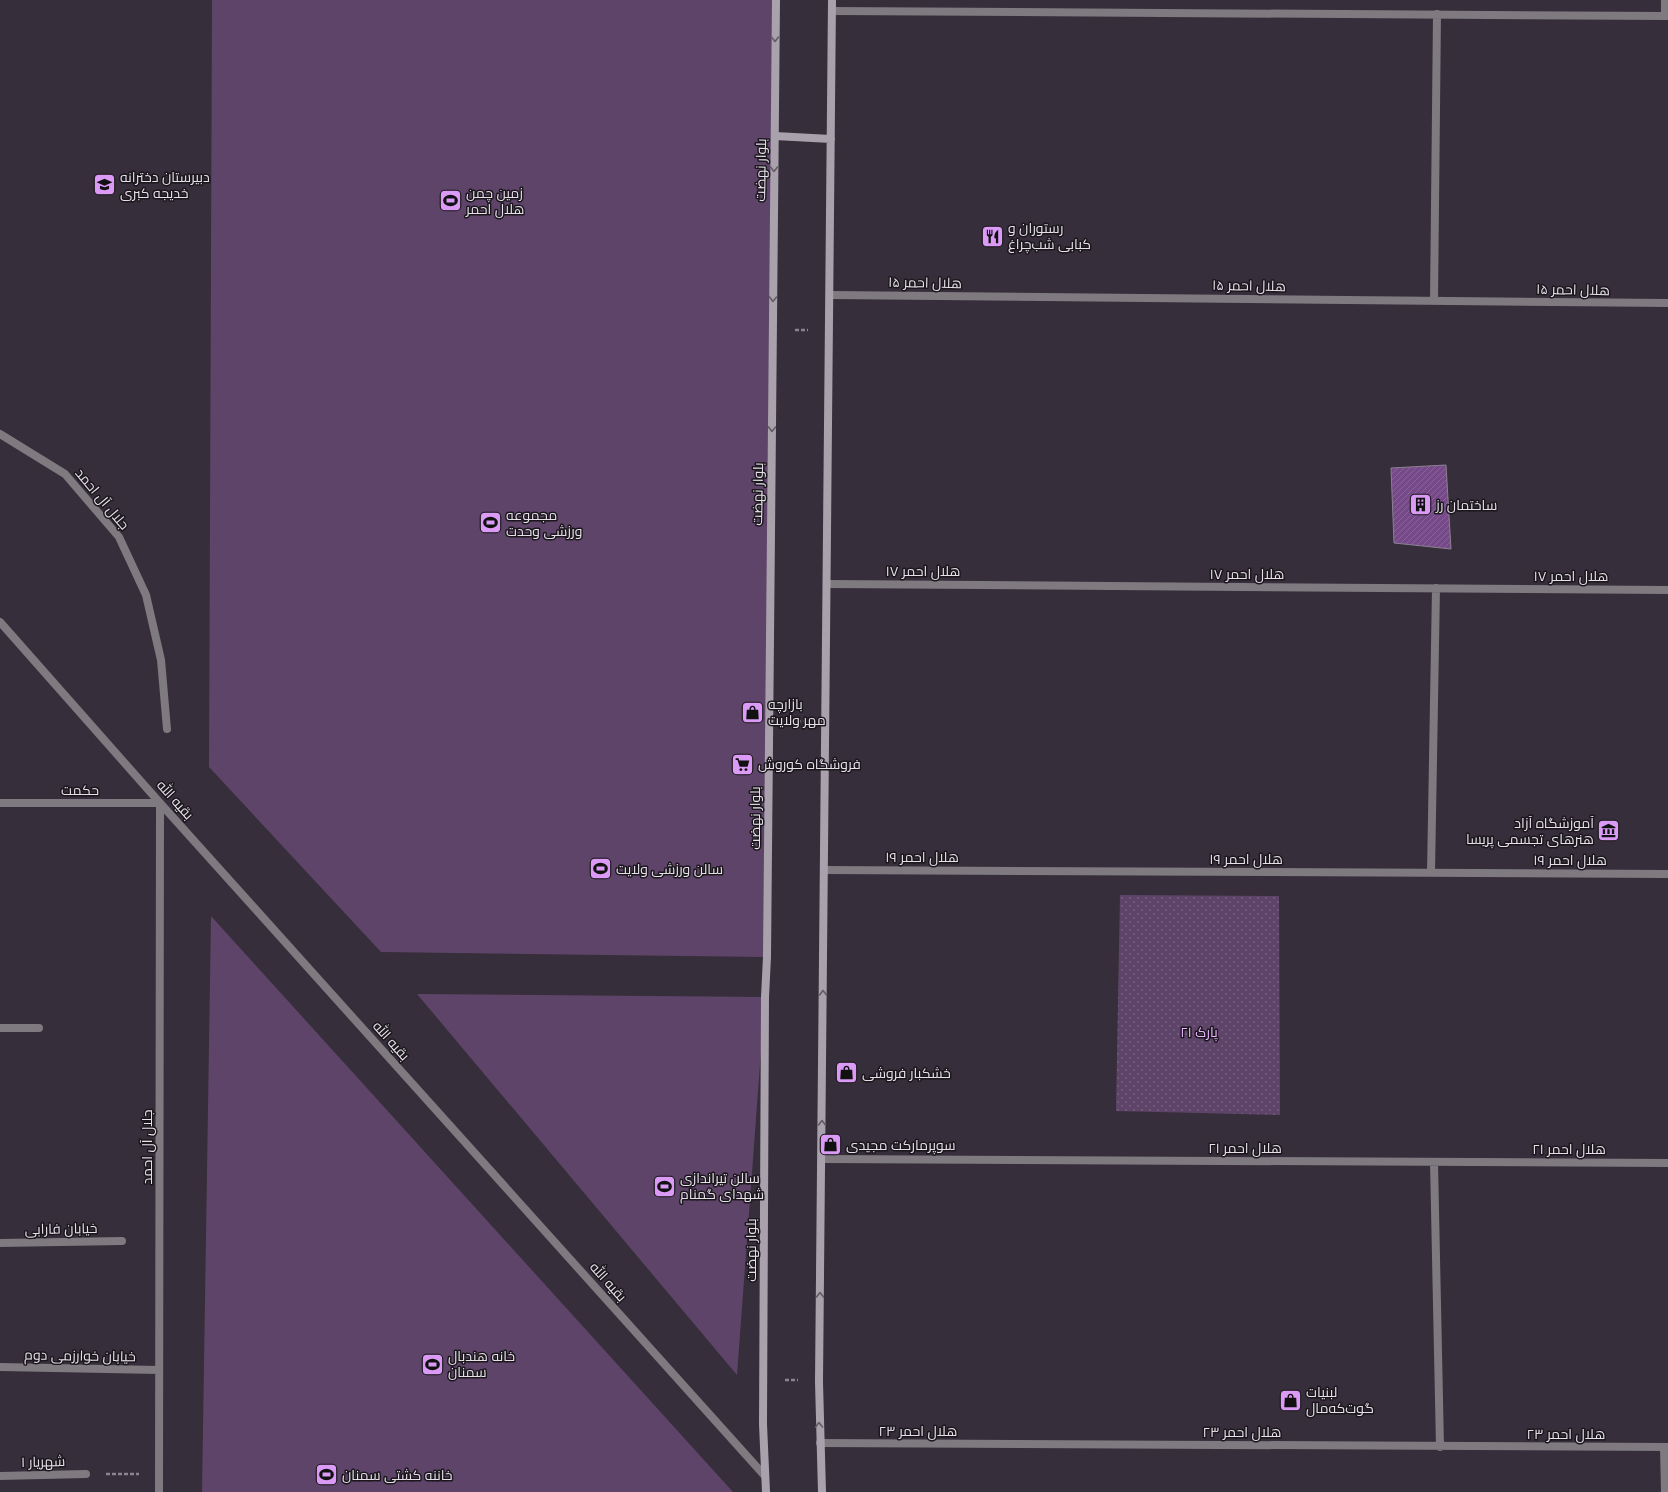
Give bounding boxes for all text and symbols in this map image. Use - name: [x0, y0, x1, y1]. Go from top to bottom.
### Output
- one-way arrow: [771, 36, 780, 42]
- street label: بلوار نهضت: [752, 138, 770, 202]
- one-way arrow: [770, 166, 778, 172]
- place label: دبیرستان دخترانه خدیجه کبری: [120, 169, 210, 202]
- school or university icon: دبیرستان دخترانه خدیجه کبری: [92, 172, 118, 198]
- place label: زمین چمن هلال احمر: [465, 185, 525, 218]
- sports icon: زمین چمن هلال احمر: [437, 188, 463, 214]
- place label: رستوران و کبابی شب‌چراغ: [1008, 220, 1091, 254]
- restaurant icon: رستوران و کبابی شب‌چراغ: [980, 223, 1006, 249]
- street label: هلال احمر ۱۵: [888, 274, 962, 292]
- street label: هلال احمر ۱۵: [1212, 277, 1286, 295]
- street label: هلال احمر ۱۵: [1536, 281, 1610, 299]
- one-way arrow: [769, 296, 777, 302]
- one-way arrow: [767, 426, 776, 432]
- street label: بلوار نهضت: [749, 462, 767, 526]
- street label: جلال آل احمد: [71, 465, 133, 533]
- building icon: ساختمان رز: [1408, 492, 1434, 518]
- place label: ساختمان رز: [1435, 497, 1497, 514]
- place label: مجموعه ورزشی وحدت: [506, 507, 582, 540]
- sports icon: مجموعه ورزشی وحدت: [477, 510, 503, 536]
- street label: هلال احمر ۱۷: [885, 563, 961, 580]
- street label: هلال احمر ۱۷: [1209, 566, 1285, 583]
- street label: هلال احمر ۱۷: [1533, 568, 1609, 585]
- place label: بازارچه مهر ولایت: [768, 696, 826, 729]
- shop icon: بازارچه مهر ولایت: [740, 699, 766, 725]
- supermarket icon: فروشگاه کوروش: [729, 751, 755, 777]
- place label: فروشگاه کوروش: [758, 756, 861, 773]
- street label: بقیه الله: [153, 776, 198, 823]
- street label: حکمت: [61, 782, 99, 799]
- street label: بلوار نهضت: [747, 786, 764, 850]
- place label: آموزشگاه آزاد هنرهای تجسمی پریسا: [1466, 815, 1594, 849]
- museum icon: آموزشگاه آزاد هنرهای تجسمی پریسا: [1596, 818, 1622, 844]
- street label: هلال احمر ۱۹: [885, 849, 959, 866]
- street label: هلال احمر ۱۹: [1209, 851, 1283, 868]
- street label: هلال احمر ۱۹: [1533, 852, 1607, 869]
- sports icon: سالن ورزشی ولایت: [588, 856, 614, 882]
- place label: سالن ورزشی ولایت: [616, 861, 723, 878]
- one-way arrow: [819, 990, 827, 996]
- street label: بقیه الله: [369, 1017, 414, 1064]
- park label: پارک ۲۱: [1180, 1024, 1218, 1042]
- shop icon: خشکبار فروشی: [834, 1060, 860, 1086]
- place label: خشکبار فروشی: [862, 1065, 951, 1082]
- street label: جلال آل احمد: [139, 1110, 156, 1184]
- one-way arrow: [818, 1120, 826, 1126]
- shop icon: سوپرمارکت مجیدی: [818, 1132, 844, 1158]
- place label: سوپرمارکت مجیدی: [846, 1137, 956, 1155]
- street label: هلال احمر ۲۱: [1208, 1140, 1282, 1157]
- street label: هلال احمر ۲۱: [1532, 1141, 1606, 1158]
- place label: سالن تیراندازی شهدای گمنام: [680, 1170, 764, 1204]
- sports icon: سالن تیراندازی شهدای گمنام: [652, 1173, 678, 1199]
- street label: بلوار نهضت: [743, 1218, 760, 1282]
- street label: خیابان فارابی: [24, 1220, 98, 1238]
- street label: بقیه الله: [586, 1258, 631, 1305]
- one-way arrow: [816, 1292, 825, 1298]
- street label: خیابان خوارزمی دوم: [24, 1347, 136, 1366]
- place label: خانه هندبال سمنان: [448, 1348, 515, 1381]
- sports icon: خانه هندبال سمنان: [420, 1351, 446, 1377]
- place label: لبنیات گوت‌که‌مال: [1306, 1384, 1374, 1417]
- shop icon: لبنیات گوت‌که‌مال: [1278, 1387, 1304, 1413]
- one-way arrow: [815, 1422, 824, 1428]
- street label: هلال احمر ۲۳: [879, 1423, 957, 1440]
- street label: هلال احمر ۲۳: [1203, 1424, 1281, 1441]
- street label: هلال احمر ۲۳: [1527, 1426, 1605, 1443]
- street label: شهریار ۱: [21, 1453, 65, 1471]
- sports icon: خاننه کشتی سمنان: [314, 1462, 340, 1488]
- place label: خاننه کشتی سمنان: [342, 1467, 453, 1484]

